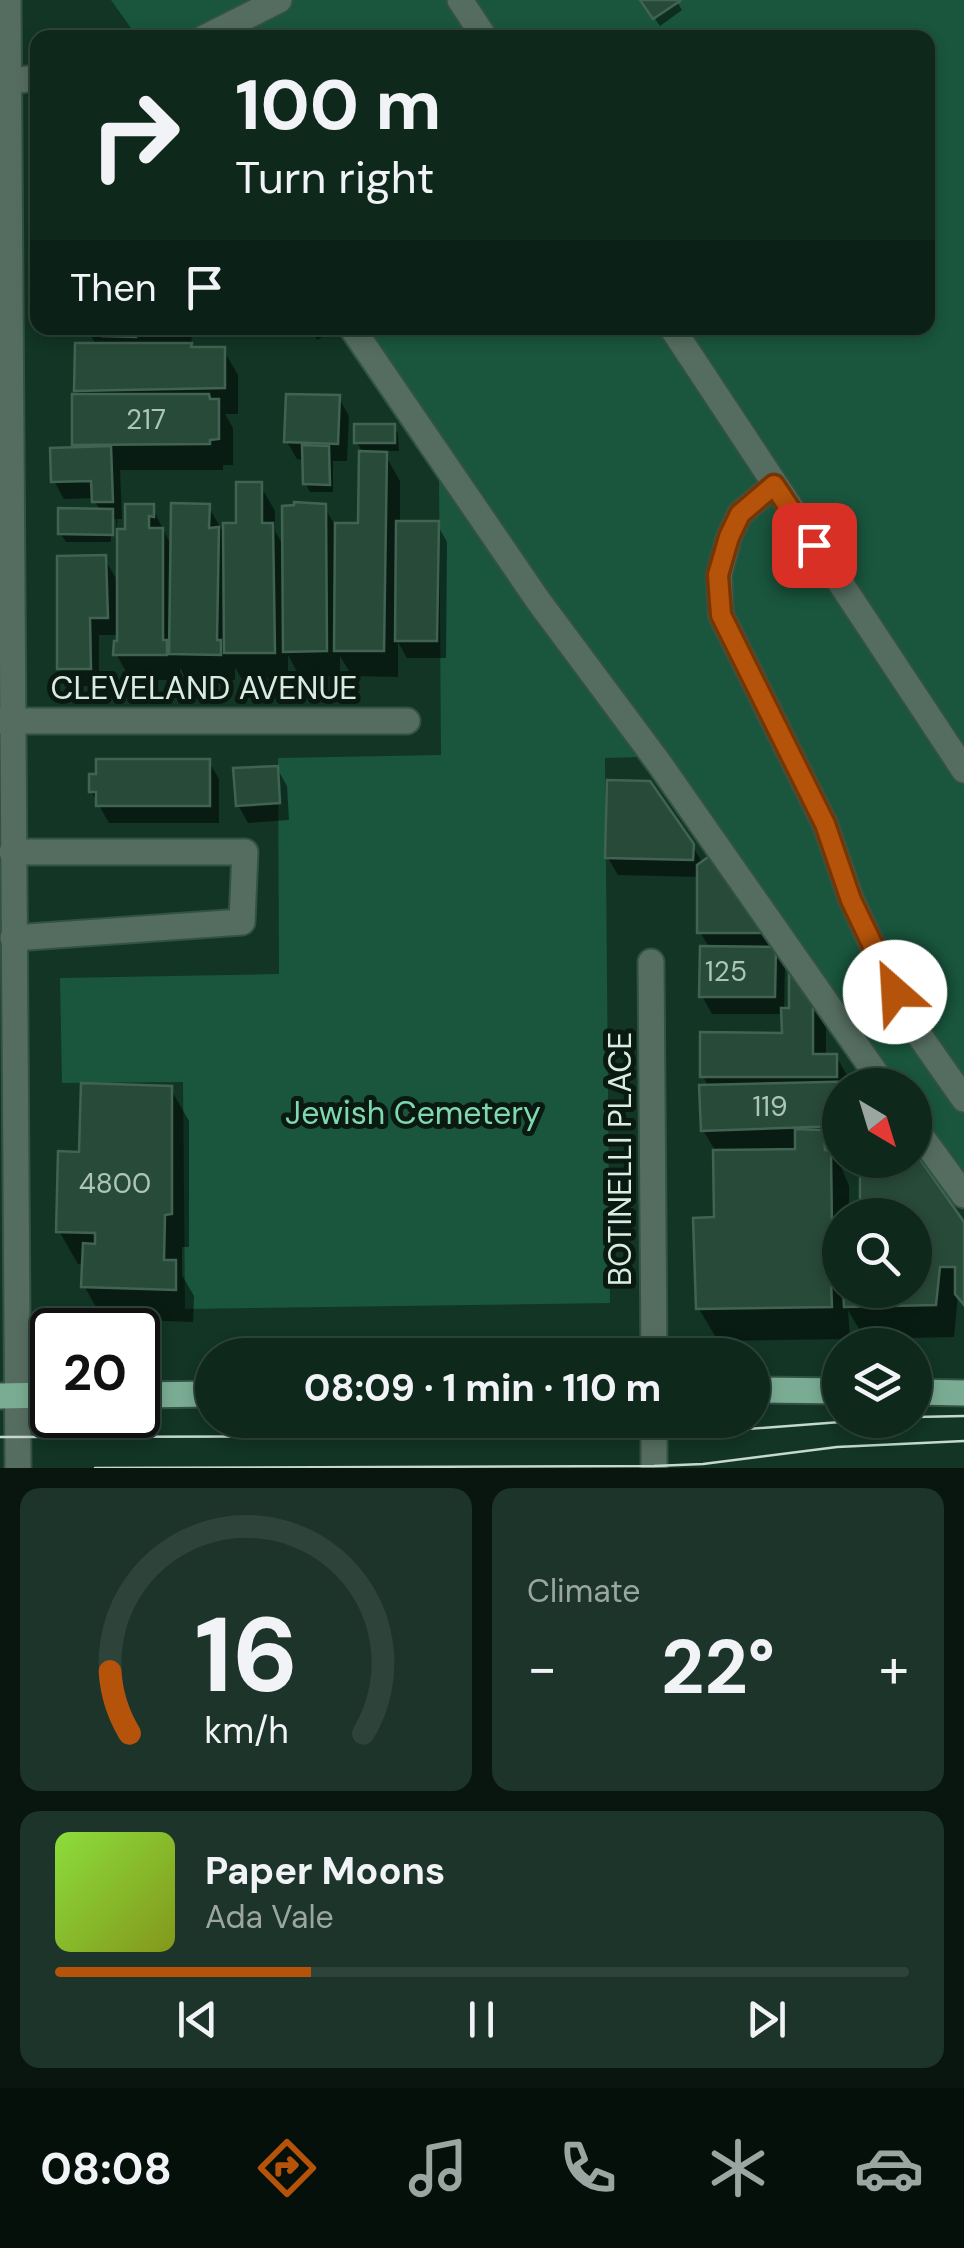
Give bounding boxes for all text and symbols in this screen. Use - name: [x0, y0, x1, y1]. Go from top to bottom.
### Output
- text: 100 m: [235, 60, 441, 151]
- icon: right: [70, 70, 200, 200]
- text: Turn right: [235, 148, 434, 207]
- icon: arrive: [177, 260, 232, 315]
- text: Then: [70, 263, 157, 313]
- house number: 217: [126, 401, 166, 438]
- pin: [772, 503, 857, 588]
- icon: arrive: [787, 518, 842, 573]
- street label: CLEVELAND AVENUE: [51, 667, 357, 709]
- position arrow: [843, 940, 947, 1044]
- house number: 125: [705, 953, 747, 990]
- street label: BOTINELLI PLACE: [599, 1032, 641, 1286]
- north arrow: [822, 1068, 932, 1178]
- map controls: [822, 1068, 932, 1438]
- house number: 119: [752, 1088, 788, 1125]
- park label: Jewish Cemetery: [285, 1092, 541, 1134]
- house number: 4800: [79, 1165, 151, 1202]
- button: search: [822, 1198, 932, 1308]
- speed limit sign: 20: [30, 1308, 160, 1438]
- button: layers: [822, 1328, 932, 1438]
- text: 08:09 · 1 min · 110 m: [304, 1363, 661, 1413]
- text: Climate: [527, 1570, 641, 1612]
- text: 16: [194, 1588, 298, 1723]
- text: 22°: [661, 1619, 775, 1716]
- text: −: [527, 1632, 557, 1704]
- text: +: [879, 1632, 909, 1704]
- text: km/h: [204, 1708, 288, 1754]
- text: Paper Moons: [205, 1846, 445, 1896]
- text: Ada Vale: [205, 1896, 334, 1938]
- icon: previous: [170, 1992, 225, 2047]
- icon: pause: [454, 1992, 509, 2047]
- icon: next: [739, 1992, 794, 2047]
- icon: directions: [252, 2133, 322, 2203]
- icon: music: [403, 2133, 473, 2203]
- icon: phone: [553, 2133, 623, 2203]
- icon: climate: [703, 2133, 773, 2203]
- icon: car: [854, 2133, 924, 2203]
- text: 08:08: [40, 2139, 172, 2198]

